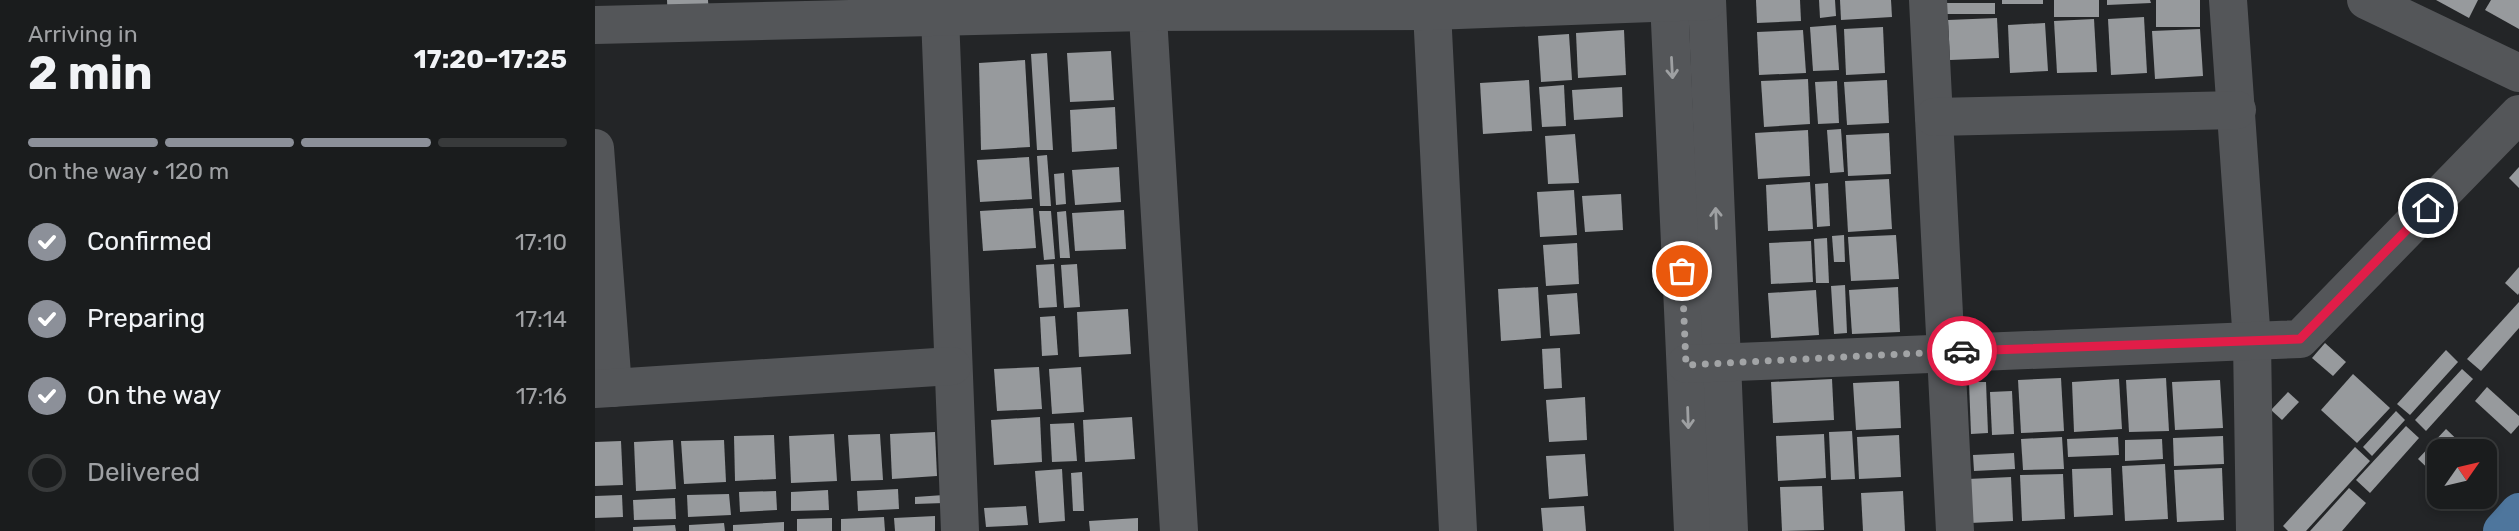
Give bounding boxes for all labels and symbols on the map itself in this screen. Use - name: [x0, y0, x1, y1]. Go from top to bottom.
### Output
- one-way arrow: [1666, 56, 1679, 79]
- pin: [2398, 178, 2458, 238]
- one-way arrow: [1710, 207, 1723, 230]
- pin: [1652, 241, 1712, 301]
- courier: [1927, 316, 1997, 386]
- one-way arrow: [1681, 406, 1694, 429]
- north arrow: [2427, 439, 2497, 509]

